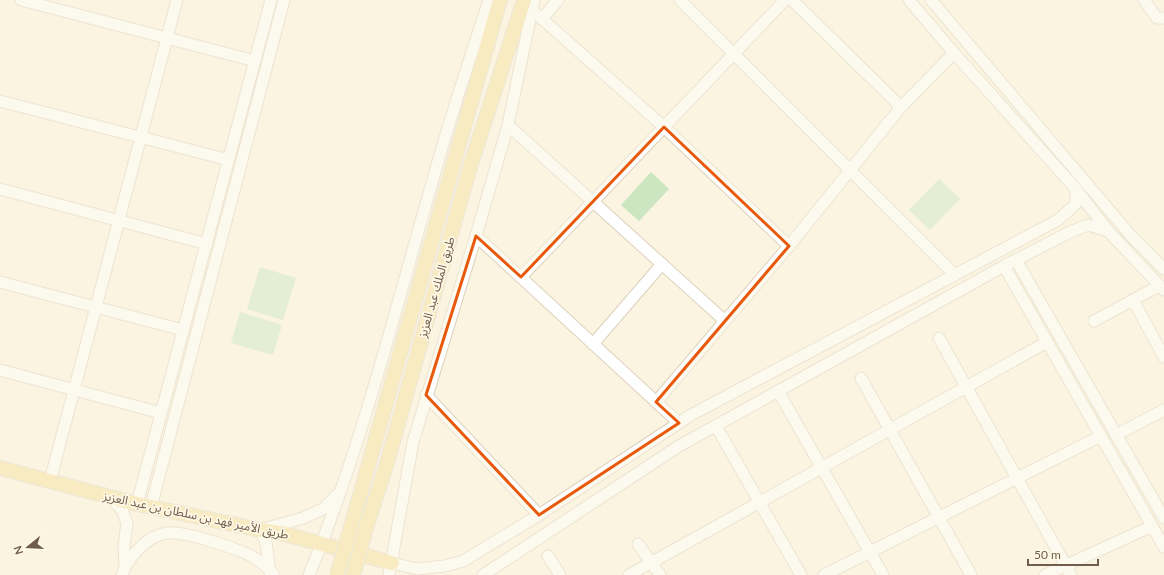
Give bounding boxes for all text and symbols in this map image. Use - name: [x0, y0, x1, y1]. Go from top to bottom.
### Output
- street label: طريق الملك عبد العزيز: [414, 235, 459, 340]
- street label: طريق الأمير فهد بن سلطان بن عبد العزيز: [101, 488, 290, 543]
- north arrow: [8, 527, 48, 567]
- scale bar: [1028, 541, 1098, 567]
- text: N: [11, 544, 26, 556]
- text: 50 m: [1034, 547, 1061, 562]

